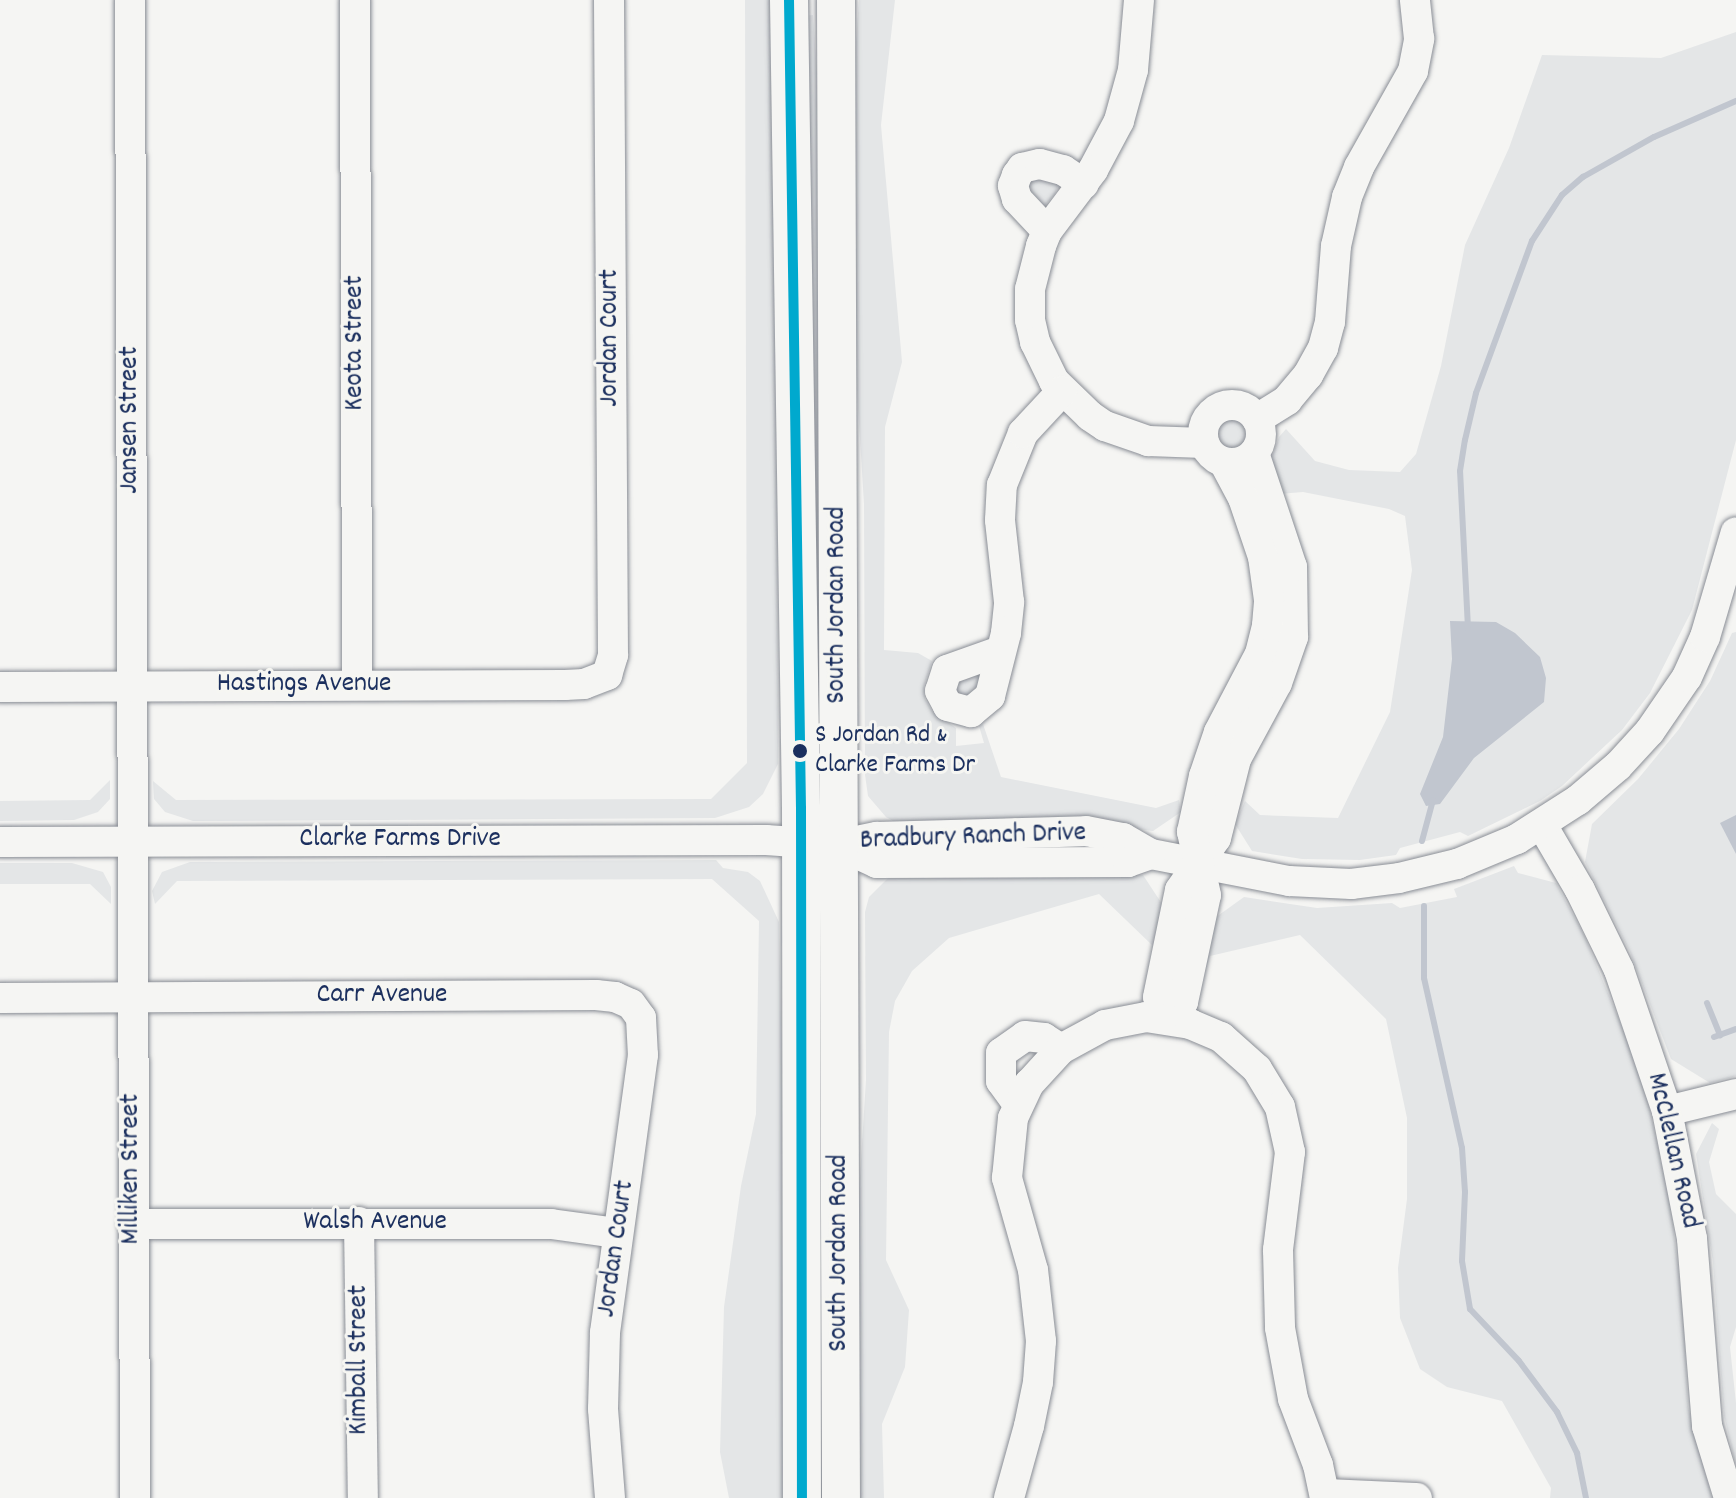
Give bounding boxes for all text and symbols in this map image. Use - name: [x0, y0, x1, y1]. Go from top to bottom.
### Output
- street label: Jordan Court: [594, 269, 628, 407]
- street label: Keota Street: [339, 275, 373, 411]
- street label: Jansen Street: [114, 346, 148, 494]
- street label: South Jordan Road: [821, 506, 855, 704]
- street label: Hastings Avenue: [217, 668, 391, 702]
- place label: S Jordan Rd & Clarke Farms Dr: [815, 720, 975, 782]
- marker: S Jordan Rd & Clarke Farms Dr: [792, 743, 808, 759]
- street label: Bradbury Ranch Drive: [859, 817, 1087, 859]
- street label: Clarke Farms Drive: [299, 823, 501, 857]
- street label: Carr Avenue: [317, 979, 447, 1013]
- street label: McClellan Road: [1638, 1070, 1706, 1232]
- street label: Milliken Street: [115, 1093, 149, 1245]
- street label: South Jordan Road: [823, 1154, 857, 1352]
- street label: Jordan Court: [591, 1178, 643, 1320]
- street label: Walsh Avenue: [303, 1206, 447, 1240]
- street label: Kimball Street: [343, 1285, 377, 1435]

